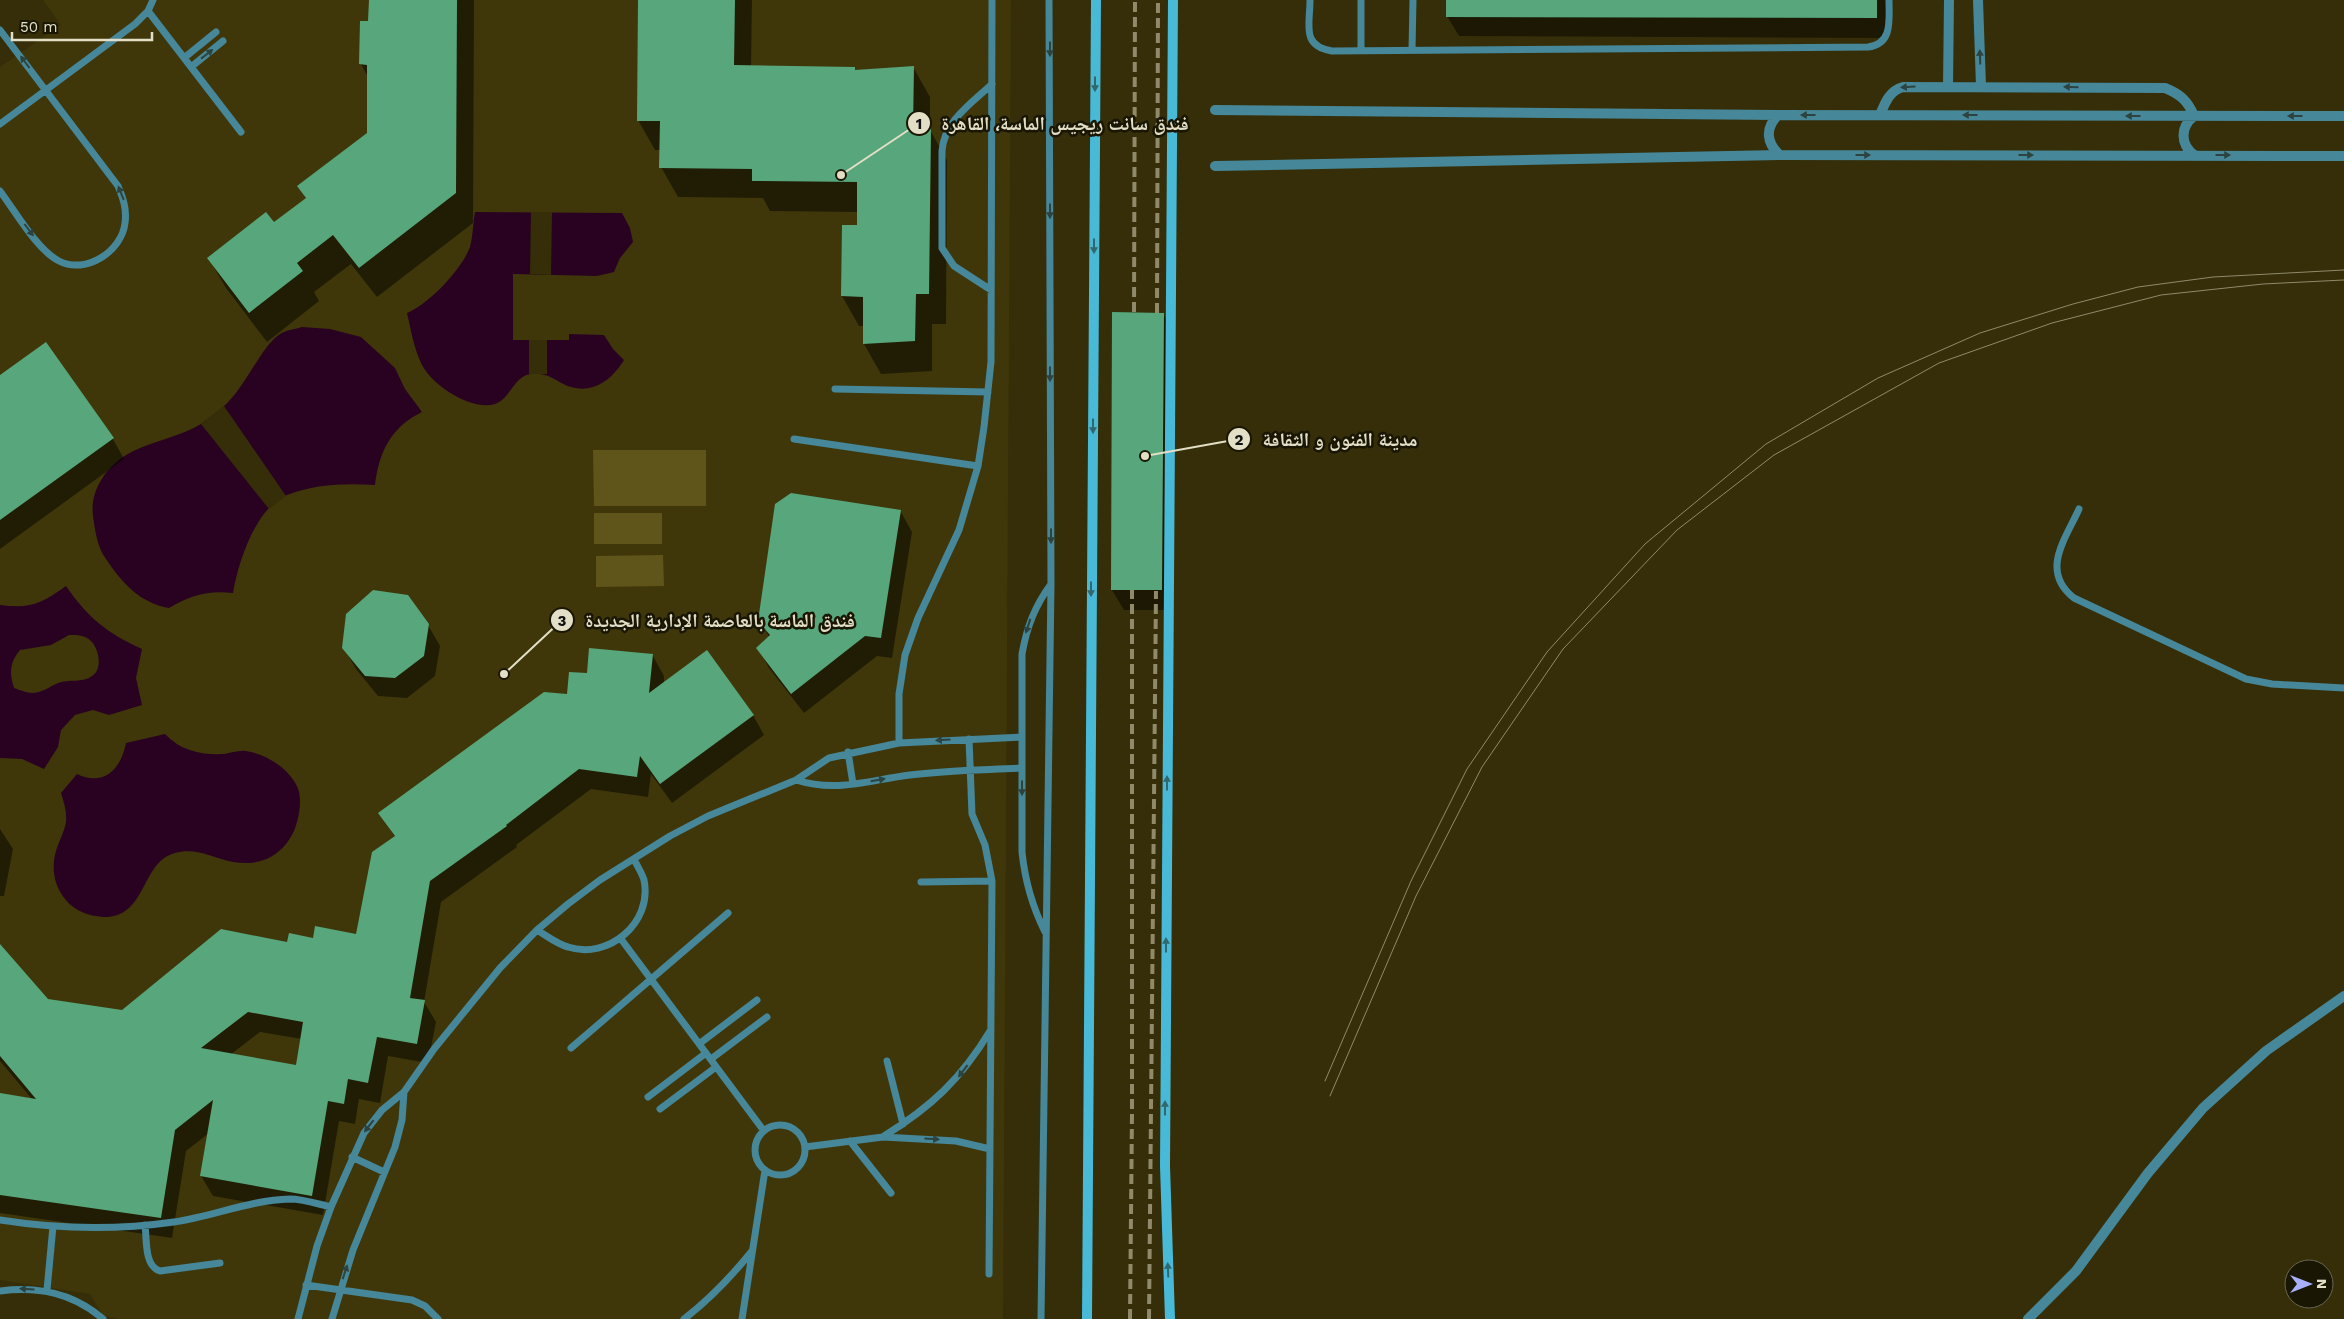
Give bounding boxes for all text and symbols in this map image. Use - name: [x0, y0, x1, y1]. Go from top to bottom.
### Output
- scale bar: [12, 10, 152, 42]
- text: 50 m: [20, 18, 57, 36]
- one-way arrow: [1046, 41, 1054, 57]
- one-way arrow: [200, 49, 214, 59]
- one-way arrow: [1975, 49, 1983, 65]
- one-way arrow: [20, 56, 31, 69]
- one-way arrow: [1091, 76, 1099, 92]
- one-way arrow: [1900, 83, 1916, 91]
- one-way arrow: [2063, 83, 2079, 91]
- callout: فندق سانت ريجيس الماسة، القاهرة: [906, 106, 1199, 140]
- one-way arrow: [1800, 111, 1816, 119]
- one-way arrow: [1962, 111, 1978, 119]
- text: فندق سانت ريجيس الماسة، القاهرة: [941, 112, 1189, 135]
- one-way arrow: [2125, 112, 2141, 120]
- one-way arrow: [2287, 112, 2303, 120]
- text: 1: [916, 115, 922, 133]
- one-way arrow: [1856, 151, 1872, 159]
- one-way arrow: [2018, 151, 2034, 159]
- one-way arrow: [2216, 151, 2232, 159]
- one-way arrow: [116, 186, 124, 200]
- one-way arrow: [1046, 203, 1054, 219]
- one-way arrow: [24, 223, 34, 237]
- one-way arrow: [1090, 238, 1098, 254]
- one-way arrow: [1046, 366, 1054, 382]
- one-way arrow: [1089, 418, 1097, 434]
- callout: مدينة الفنون و الثقافة: [1227, 422, 1427, 456]
- text: مدينة الفنون و الثقافة: [1262, 428, 1418, 451]
- text: 2: [1235, 431, 1244, 449]
- one-way arrow: [1047, 528, 1055, 544]
- one-way arrow: [1087, 581, 1095, 597]
- callout: فندق الماسة بالعاصمة الإدارية الجديدة: [550, 603, 864, 637]
- text: فندق الماسة بالعاصمة الإدارية الجديدة: [585, 609, 855, 632]
- text: 3: [558, 612, 567, 630]
- one-way arrow: [1024, 619, 1032, 634]
- one-way arrow: [935, 737, 951, 745]
- one-way arrow: [870, 775, 886, 783]
- one-way arrow: [1163, 775, 1171, 791]
- one-way arrow: [1018, 780, 1026, 796]
- one-way arrow: [1162, 937, 1170, 953]
- one-way arrow: [958, 1064, 969, 1077]
- one-way arrow: [1161, 1100, 1169, 1116]
- one-way arrow: [364, 1119, 375, 1132]
- one-way arrow: [924, 1136, 940, 1144]
- north arrow: [2284, 1259, 2334, 1309]
- one-way arrow: [1164, 1262, 1172, 1278]
- one-way arrow: [342, 1264, 350, 1279]
- text: N: [2314, 1279, 2330, 1289]
- one-way arrow: [19, 1284, 35, 1292]

